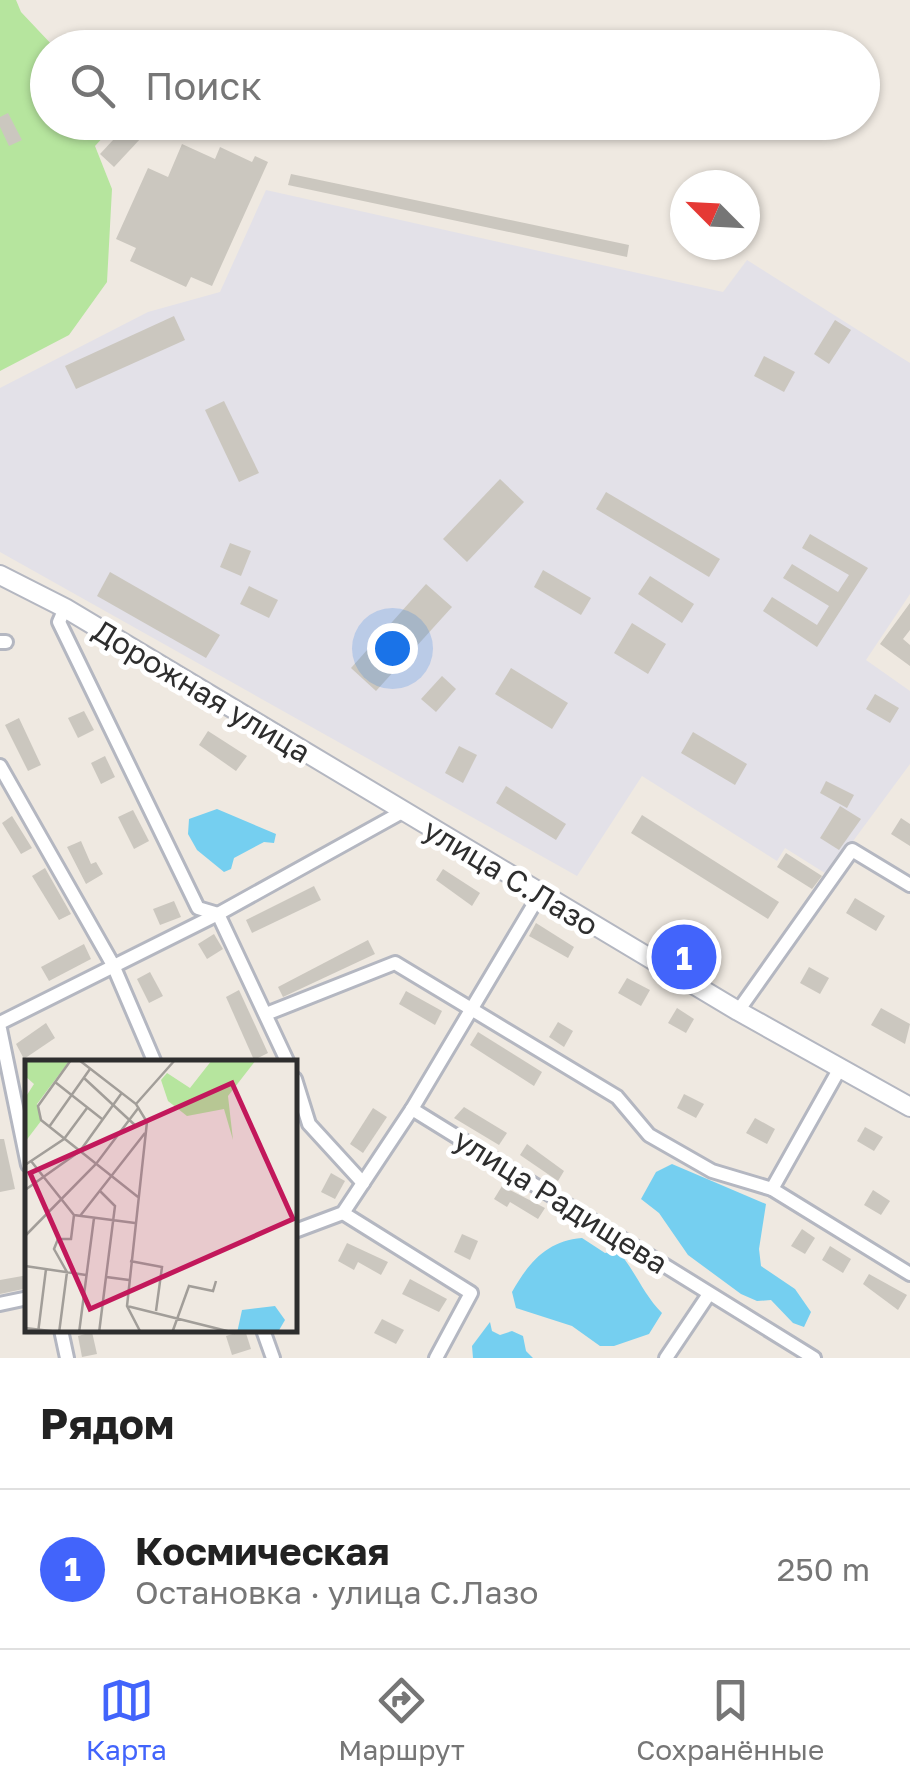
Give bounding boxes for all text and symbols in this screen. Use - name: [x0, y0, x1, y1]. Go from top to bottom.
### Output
- search box: [30, 30, 880, 140]
- icon: search: [65, 58, 120, 113]
- text: Поиск: [145, 63, 262, 108]
- north arrow: [670, 170, 760, 260]
- street label: Дорожная улица: [87, 612, 317, 770]
- your location: [367, 623, 418, 674]
- street label: улица С.Лазо: [417, 811, 605, 943]
- pin: 1: [652, 920, 716, 994]
- inset map: [25, 1060, 298, 1333]
- street label: улица Радищева: [448, 1121, 674, 1281]
- text: Рядом: [40, 1398, 174, 1448]
- text: Космическая: [135, 1528, 389, 1573]
- text: 1: [64, 1550, 81, 1588]
- text: 250 m: [777, 1550, 870, 1588]
- text: Остановка · улица С.Лазо: [135, 1573, 539, 1611]
- tab: Карта: [86, 1673, 167, 1766]
- tab: Маршрут: [338, 1673, 465, 1766]
- tab: Сохранённые: [636, 1673, 824, 1766]

